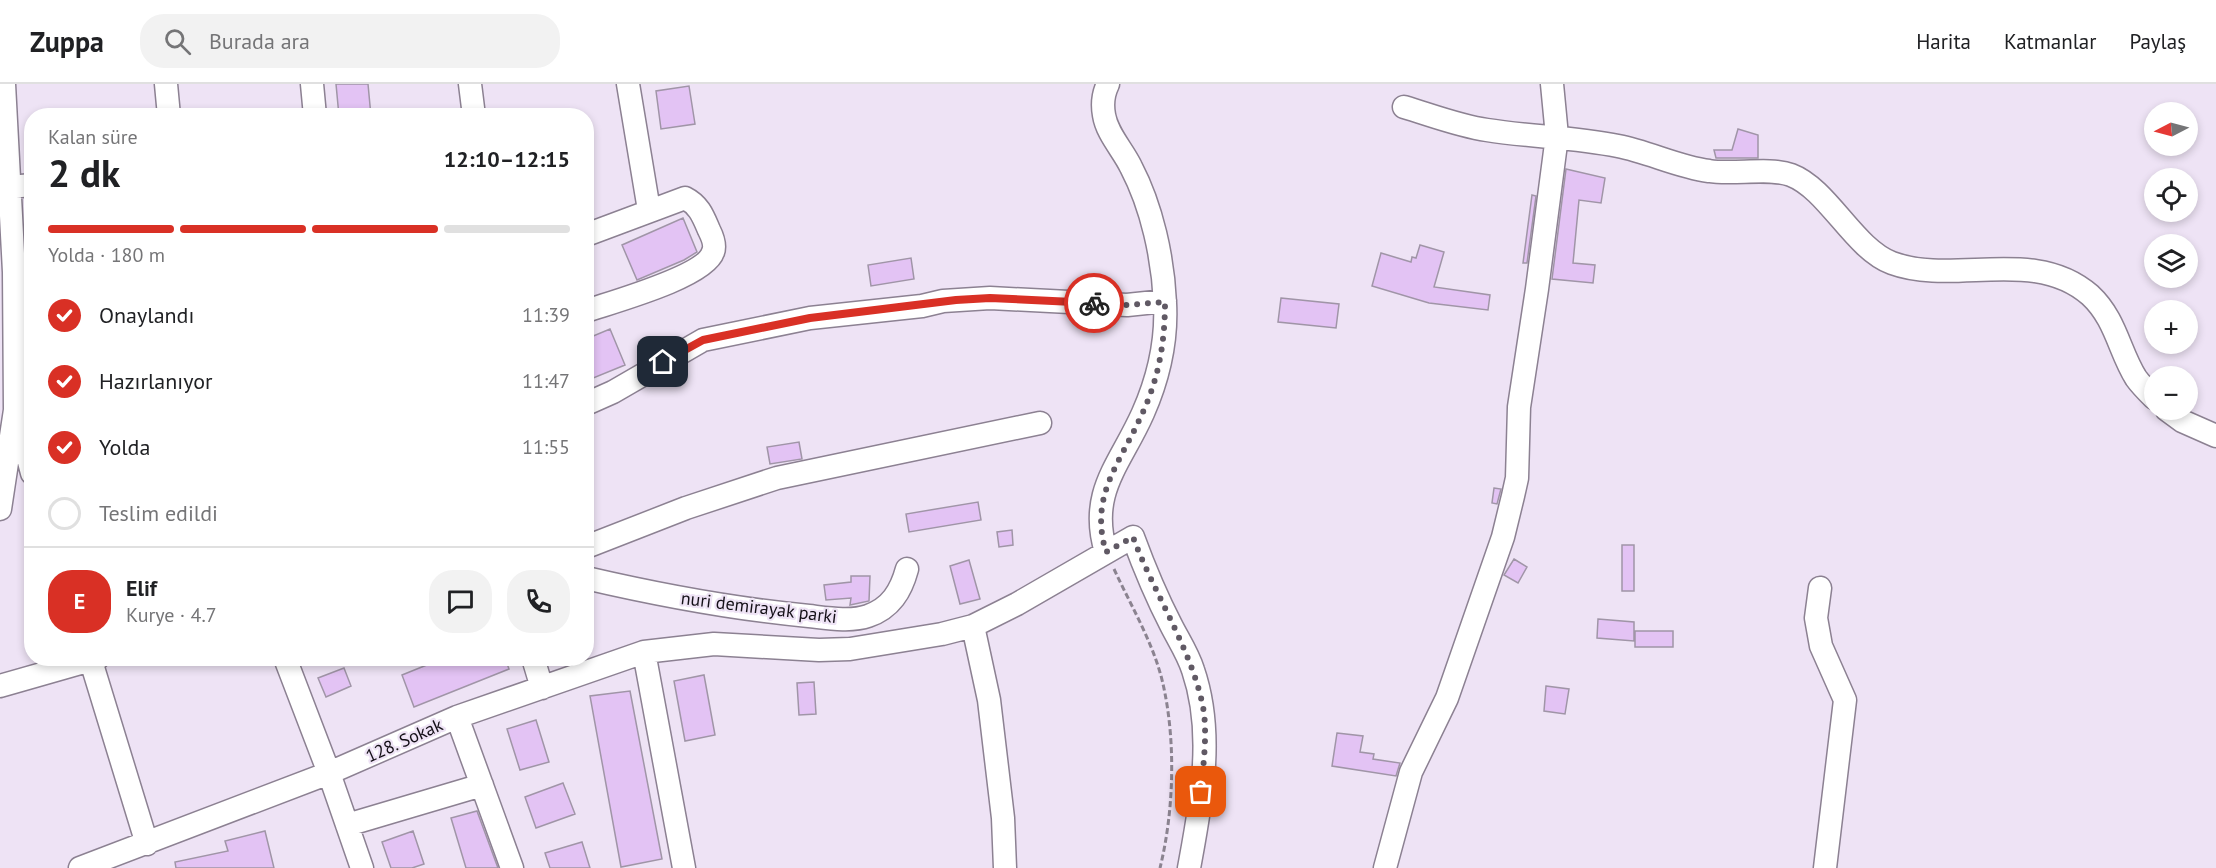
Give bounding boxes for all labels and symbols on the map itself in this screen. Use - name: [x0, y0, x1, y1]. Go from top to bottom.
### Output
- north arrow: [2144, 102, 2198, 156]
- courier: [1064, 273, 1124, 333]
- pin: [637, 336, 688, 387]
- street label: nuri demirayak parki: [680, 586, 838, 628]
- street label: 128. Sokak: [362, 713, 447, 767]
- pin: [1175, 766, 1226, 817]

